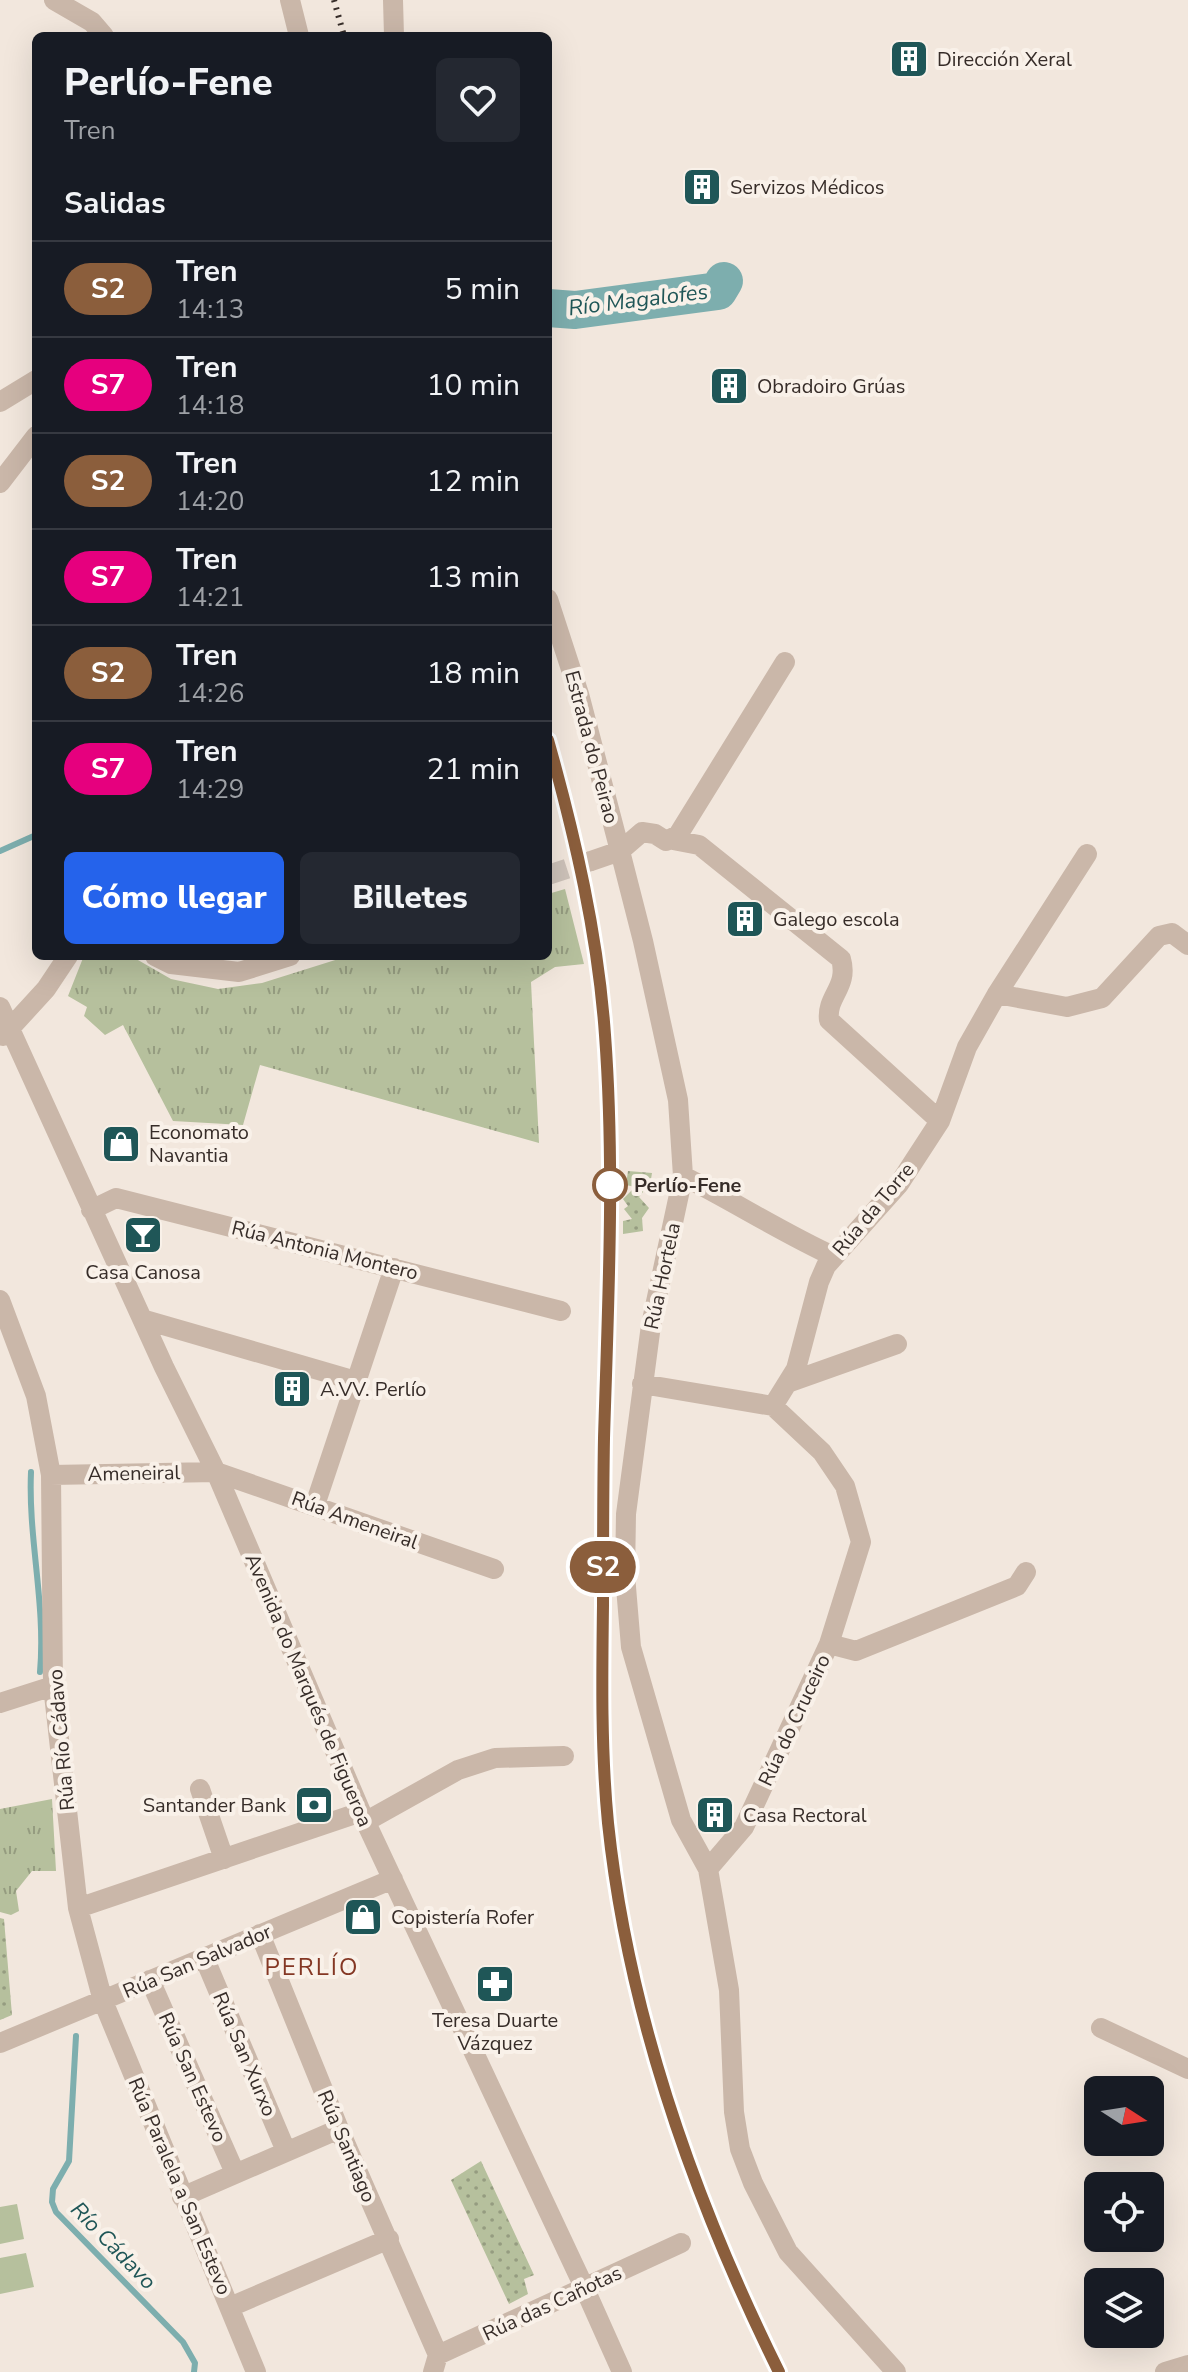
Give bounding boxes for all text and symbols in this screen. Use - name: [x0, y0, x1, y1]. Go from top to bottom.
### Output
- building icon: Dirección Xeral: [888, 38, 930, 80]
- place label: Dirección Xeral: [937, 46, 1072, 73]
- text: Perlío-Fene: [64, 57, 273, 108]
- button: heart: [436, 58, 520, 142]
- text: Tren: [64, 113, 115, 148]
- building icon: Servizos Médicos: [681, 166, 723, 208]
- place label: Servizos Médicos: [730, 174, 884, 201]
- text: Salidas: [64, 183, 166, 224]
- text: Tren: [176, 251, 238, 292]
- text: 5 min: [445, 269, 520, 310]
- text: S2: [91, 270, 125, 308]
- water label: Río Magalofes: [567, 277, 710, 323]
- text: 14:13: [176, 292, 244, 327]
- text: Tren: [176, 347, 238, 388]
- text: 10 min: [427, 365, 520, 406]
- building icon: Obradoiro Grúas: [708, 365, 750, 407]
- text: S7: [91, 366, 125, 404]
- place label: Obradoiro Grúas: [757, 373, 906, 400]
- text: 14:18: [176, 388, 244, 423]
- text: Tren: [176, 443, 238, 484]
- text: 12 min: [427, 461, 520, 502]
- text: S2: [91, 462, 125, 500]
- text: 14:20: [176, 484, 244, 519]
- text: Tren: [176, 539, 238, 580]
- text: 13 min: [427, 557, 520, 598]
- text: S7: [91, 558, 125, 596]
- text: 14:21: [176, 580, 244, 615]
- text: Tren: [176, 635, 238, 676]
- text: 18 min: [427, 653, 520, 694]
- text: S2: [91, 654, 125, 692]
- street label: Estrada do Peirao: [558, 668, 625, 827]
- text: 14:26: [176, 676, 244, 711]
- text: Tren: [176, 731, 238, 772]
- text: 21 min: [427, 749, 520, 790]
- text: S7: [91, 750, 125, 788]
- text: 14:29: [176, 772, 244, 807]
- button: Cómo llegar: [64, 852, 284, 944]
- button: Billetes: [300, 852, 520, 944]
- building icon: Galego escola: [724, 898, 766, 940]
- place label: Galego escola: [773, 906, 900, 933]
- place label: Economato Navantia: [149, 1119, 249, 1169]
- shop icon: Economato Navantia: [100, 1123, 142, 1165]
- street label: Rúa da Torre: [826, 1157, 920, 1262]
- marker: Perlío-Fene: [593, 1168, 627, 1202]
- place label: Perlío-Fene: [634, 1172, 742, 1199]
- bar icon: Casa Canosa: [122, 1214, 164, 1256]
- street label: Rúa Antonia Montero: [229, 1214, 421, 1287]
- street label: Rúa Hortela: [638, 1220, 687, 1332]
- place label: Casa Canosa: [85, 1259, 201, 1286]
- building icon: A.VV. Perlío: [271, 1368, 313, 1410]
- place label: A.VV. Perlío: [320, 1376, 426, 1403]
- street label: Ameneiral: [87, 1459, 181, 1488]
- street label: Rúa Ameneiral: [288, 1485, 422, 1556]
- line badge: S2: [567, 1541, 639, 1593]
- text: S2: [586, 1548, 620, 1586]
- street label: Avenida do Marqués de Figueroa: [239, 1549, 379, 1831]
- street label: Rúa do Cruceiro: [752, 1650, 837, 1791]
- street label: Rúa Río Cádavo: [42, 1668, 81, 1812]
- bank icon: Santander Bank: [293, 1784, 335, 1826]
- place label: Santander Bank: [143, 1792, 287, 1819]
- building icon: Casa Rectoral: [694, 1794, 736, 1836]
- place label: Casa Rectoral: [743, 1802, 867, 1829]
- shop icon: Copistería Rofer: [342, 1896, 384, 1938]
- place label: Copistería Rofer: [391, 1904, 534, 1931]
- street label: Rúa San Salvador: [119, 1918, 276, 2005]
- district label: PERLÍO: [265, 1951, 359, 1983]
- pharmacy icon: Teresa Duarte Vázquez: [474, 1963, 516, 2005]
- street label: Rúa San Xurxo: [206, 1988, 283, 2121]
- place label: Teresa Duarte Vázquez: [432, 2007, 558, 2057]
- street label: Rúa San Estevo: [152, 2008, 233, 2146]
- street label: Rúa Paralela a San Estevo: [121, 2073, 238, 2299]
- north arrow: [1084, 2076, 1164, 2156]
- map controls: [1084, 2076, 1164, 2348]
- street label: Rúa Santiago: [311, 2086, 382, 2207]
- button: locate: [1084, 2172, 1164, 2252]
- water label: Río Cádavo: [64, 2195, 163, 2296]
- street label: Rúa das Cañotas: [478, 2259, 626, 2348]
- button: layers: [1084, 2268, 1164, 2348]

